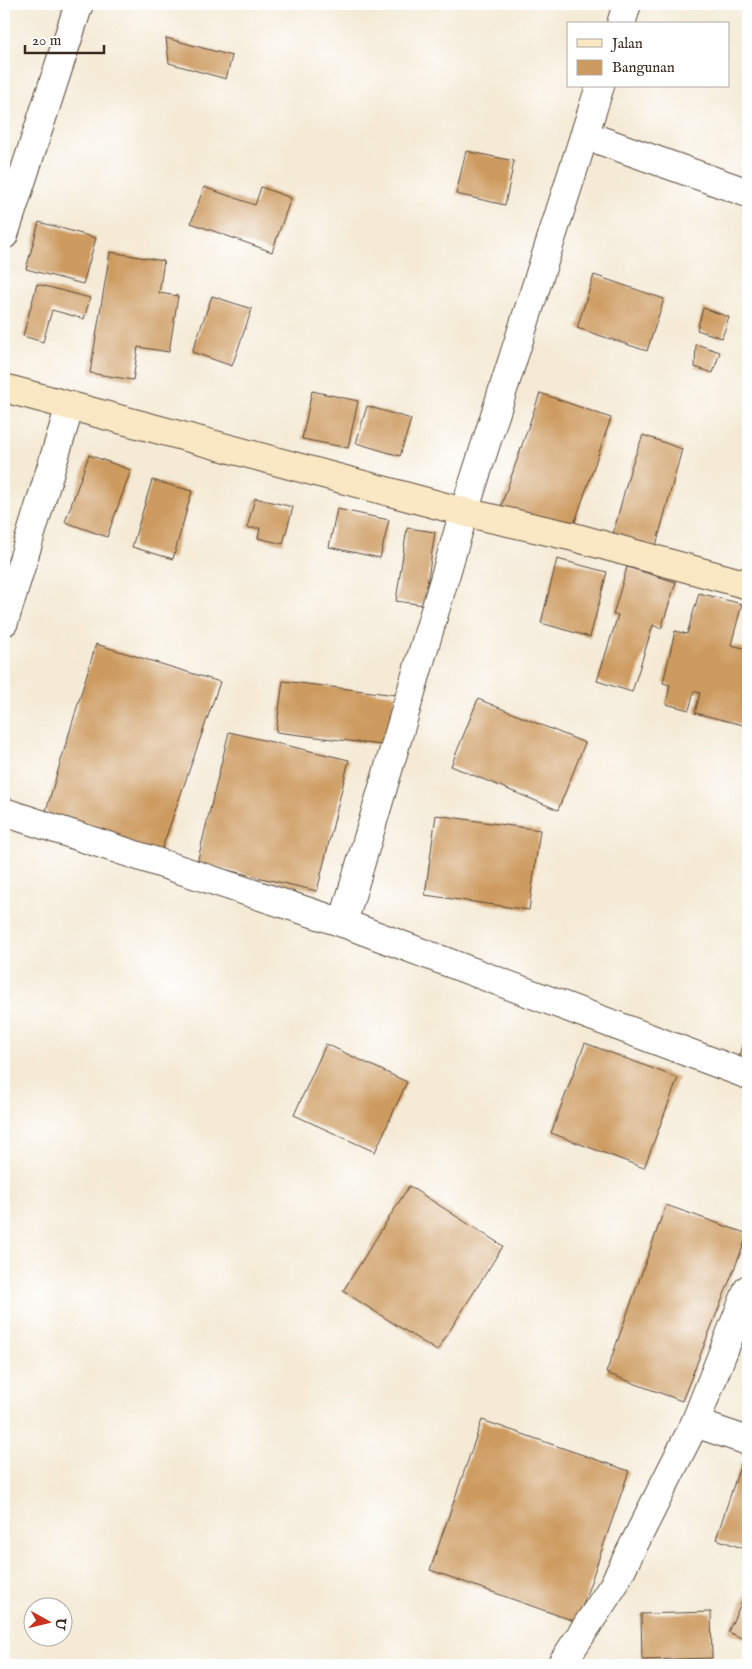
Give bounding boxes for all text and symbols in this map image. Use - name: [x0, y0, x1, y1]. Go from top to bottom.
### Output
- scale bar: [25, 22, 104, 54]
- legend: [567, 22, 730, 88]
- text: 20 m: [32, 31, 62, 50]
- text: Jalan: [610, 34, 643, 53]
- text: Bangunan: [612, 58, 675, 77]
- north arrow: [22, 1596, 72, 1646]
- text: U: [50, 1616, 70, 1632]

